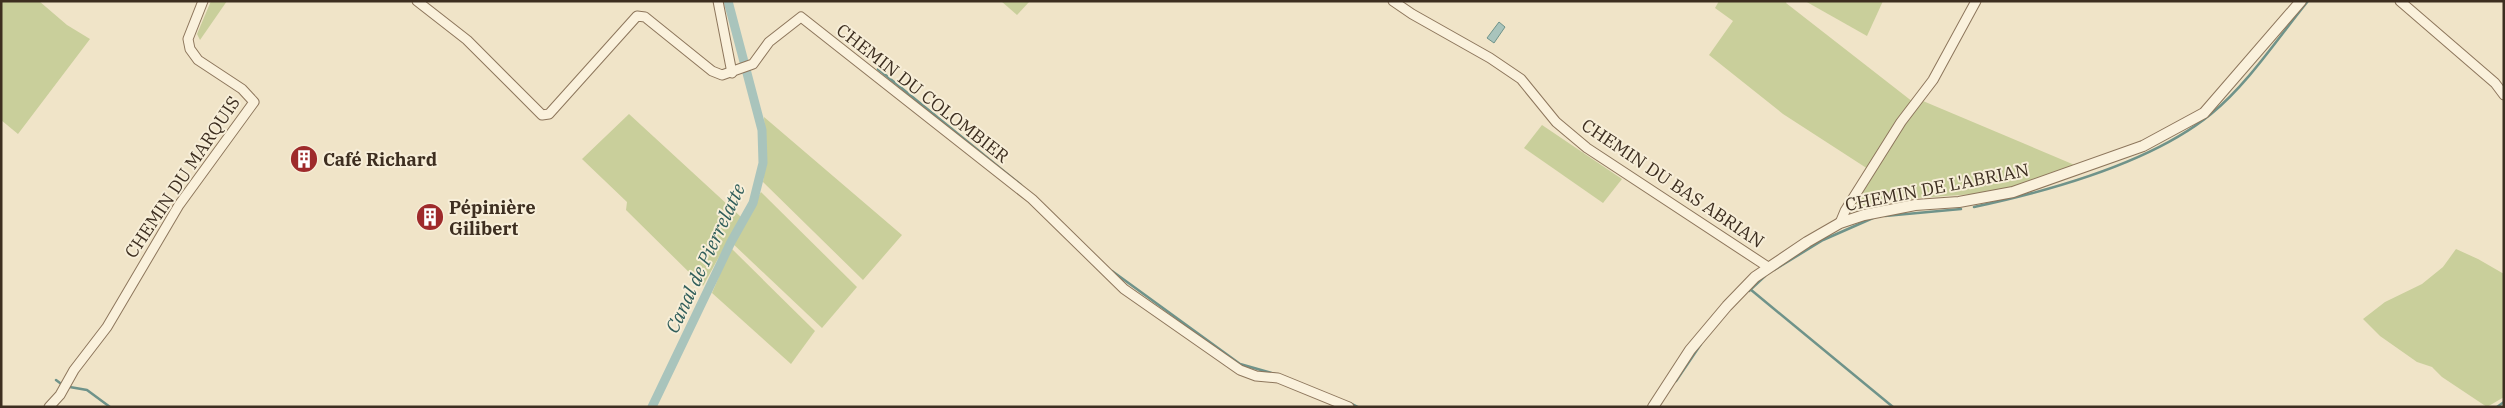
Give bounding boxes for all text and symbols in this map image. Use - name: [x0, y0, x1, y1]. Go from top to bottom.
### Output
- street label: CHEMIN DU COLOMBIER: [832, 18, 1014, 168]
- street label: CHEMIN DU MARQUIS: [119, 92, 245, 262]
- street label: CHEMIN DU BAS ABRIAN: [1577, 113, 1769, 253]
- building icon: Café Richard: [289, 144, 319, 174]
- place label: Café Richard: [323, 148, 437, 171]
- street label: CHEMIN DE L'ABRIAN: [1843, 158, 2031, 216]
- water label: Canal de Pierrelatte: [660, 179, 750, 337]
- place label: Pépinière Gilibert: [449, 196, 536, 240]
- building icon: Pépinière Gilibert: [415, 202, 445, 232]

